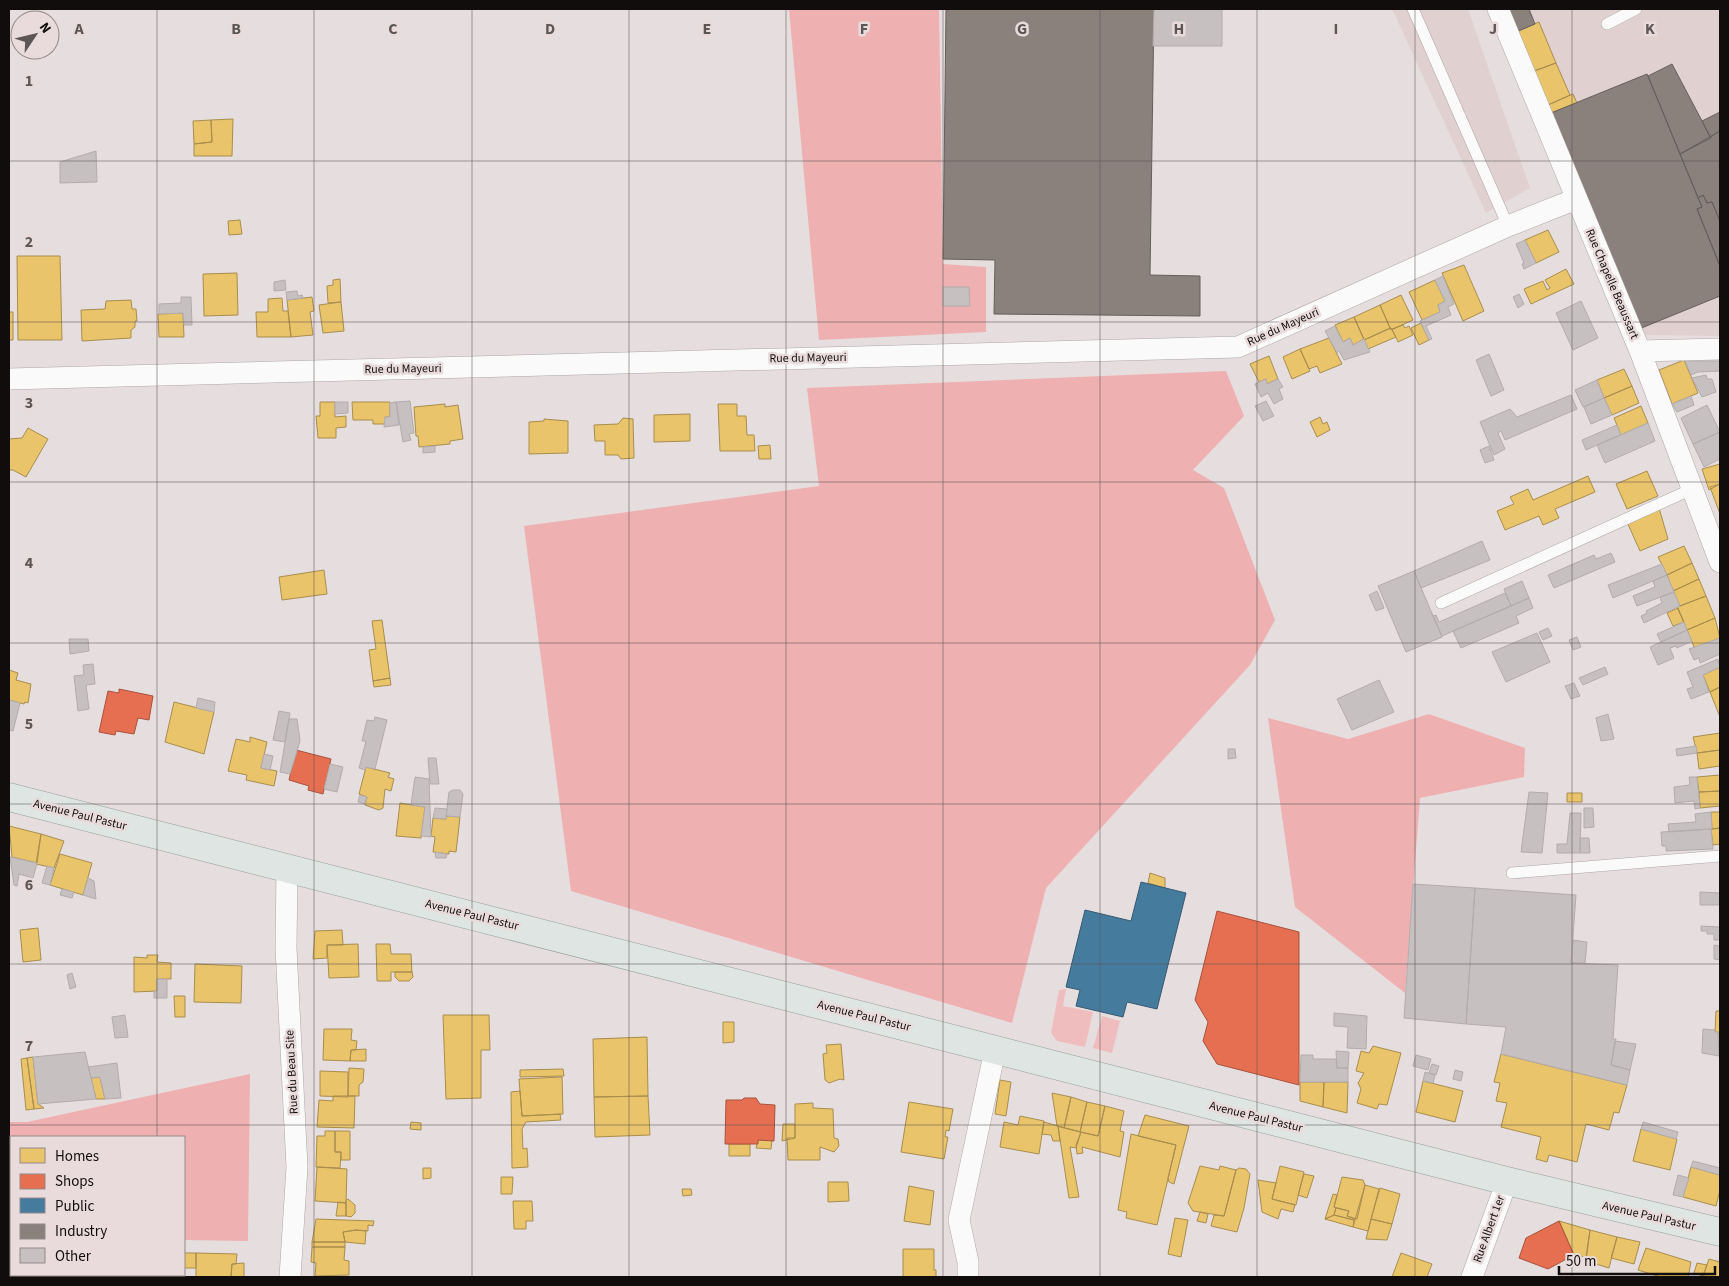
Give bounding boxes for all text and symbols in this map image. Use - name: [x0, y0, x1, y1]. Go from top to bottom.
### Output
- north arrow: [10, 10, 60, 60]
- text: A: [73, 18, 84, 40]
- text: B: [231, 18, 241, 40]
- text: C: [388, 18, 398, 40]
- text: D: [545, 18, 555, 40]
- text: E: [703, 18, 711, 40]
- text: F: [860, 18, 868, 40]
- text: G: [1017, 18, 1027, 40]
- text: H: [1174, 18, 1184, 40]
- text: I: [1334, 18, 1338, 40]
- text: J: [1489, 18, 1497, 40]
- text: K: [1645, 18, 1655, 40]
- text: N: [34, 19, 56, 38]
- text: 1: [25, 70, 33, 92]
- street label: Rue Chapelle Beaussart: [1581, 226, 1643, 342]
- text: 2: [25, 231, 33, 253]
- street label: Rue du Mayeuri: [1244, 304, 1322, 350]
- street label: Rue du Mayeuri: [769, 349, 847, 367]
- street label: Rue du Mayeuri: [364, 360, 442, 378]
- text: 3: [25, 392, 33, 414]
- text: 4: [25, 552, 34, 574]
- text: 5: [25, 713, 33, 735]
- street label: Avenue Paul Pastur: [32, 795, 129, 835]
- text: 6: [25, 874, 33, 896]
- street label: Avenue Paul Pastur: [424, 895, 521, 935]
- street label: Avenue Paul Pastur: [816, 996, 913, 1036]
- street label: Rue du Beau Site: [281, 1029, 303, 1115]
- text: 7: [25, 1035, 33, 1057]
- street label: Avenue Paul Pastur: [1208, 1097, 1305, 1137]
- legend: [10, 1136, 185, 1276]
- text: Homes: [55, 1146, 99, 1167]
- text: Shops: [55, 1171, 94, 1192]
- street label: Rue Albert 1er: [1469, 1192, 1509, 1265]
- text: Public: [55, 1196, 94, 1217]
- street label: Avenue Paul Pastur: [1601, 1197, 1698, 1235]
- text: Industry: [55, 1221, 107, 1242]
- scale bar: [1559, 1244, 1715, 1276]
- text: Other: [55, 1246, 92, 1267]
- text: 50 m: [1566, 1251, 1596, 1272]

